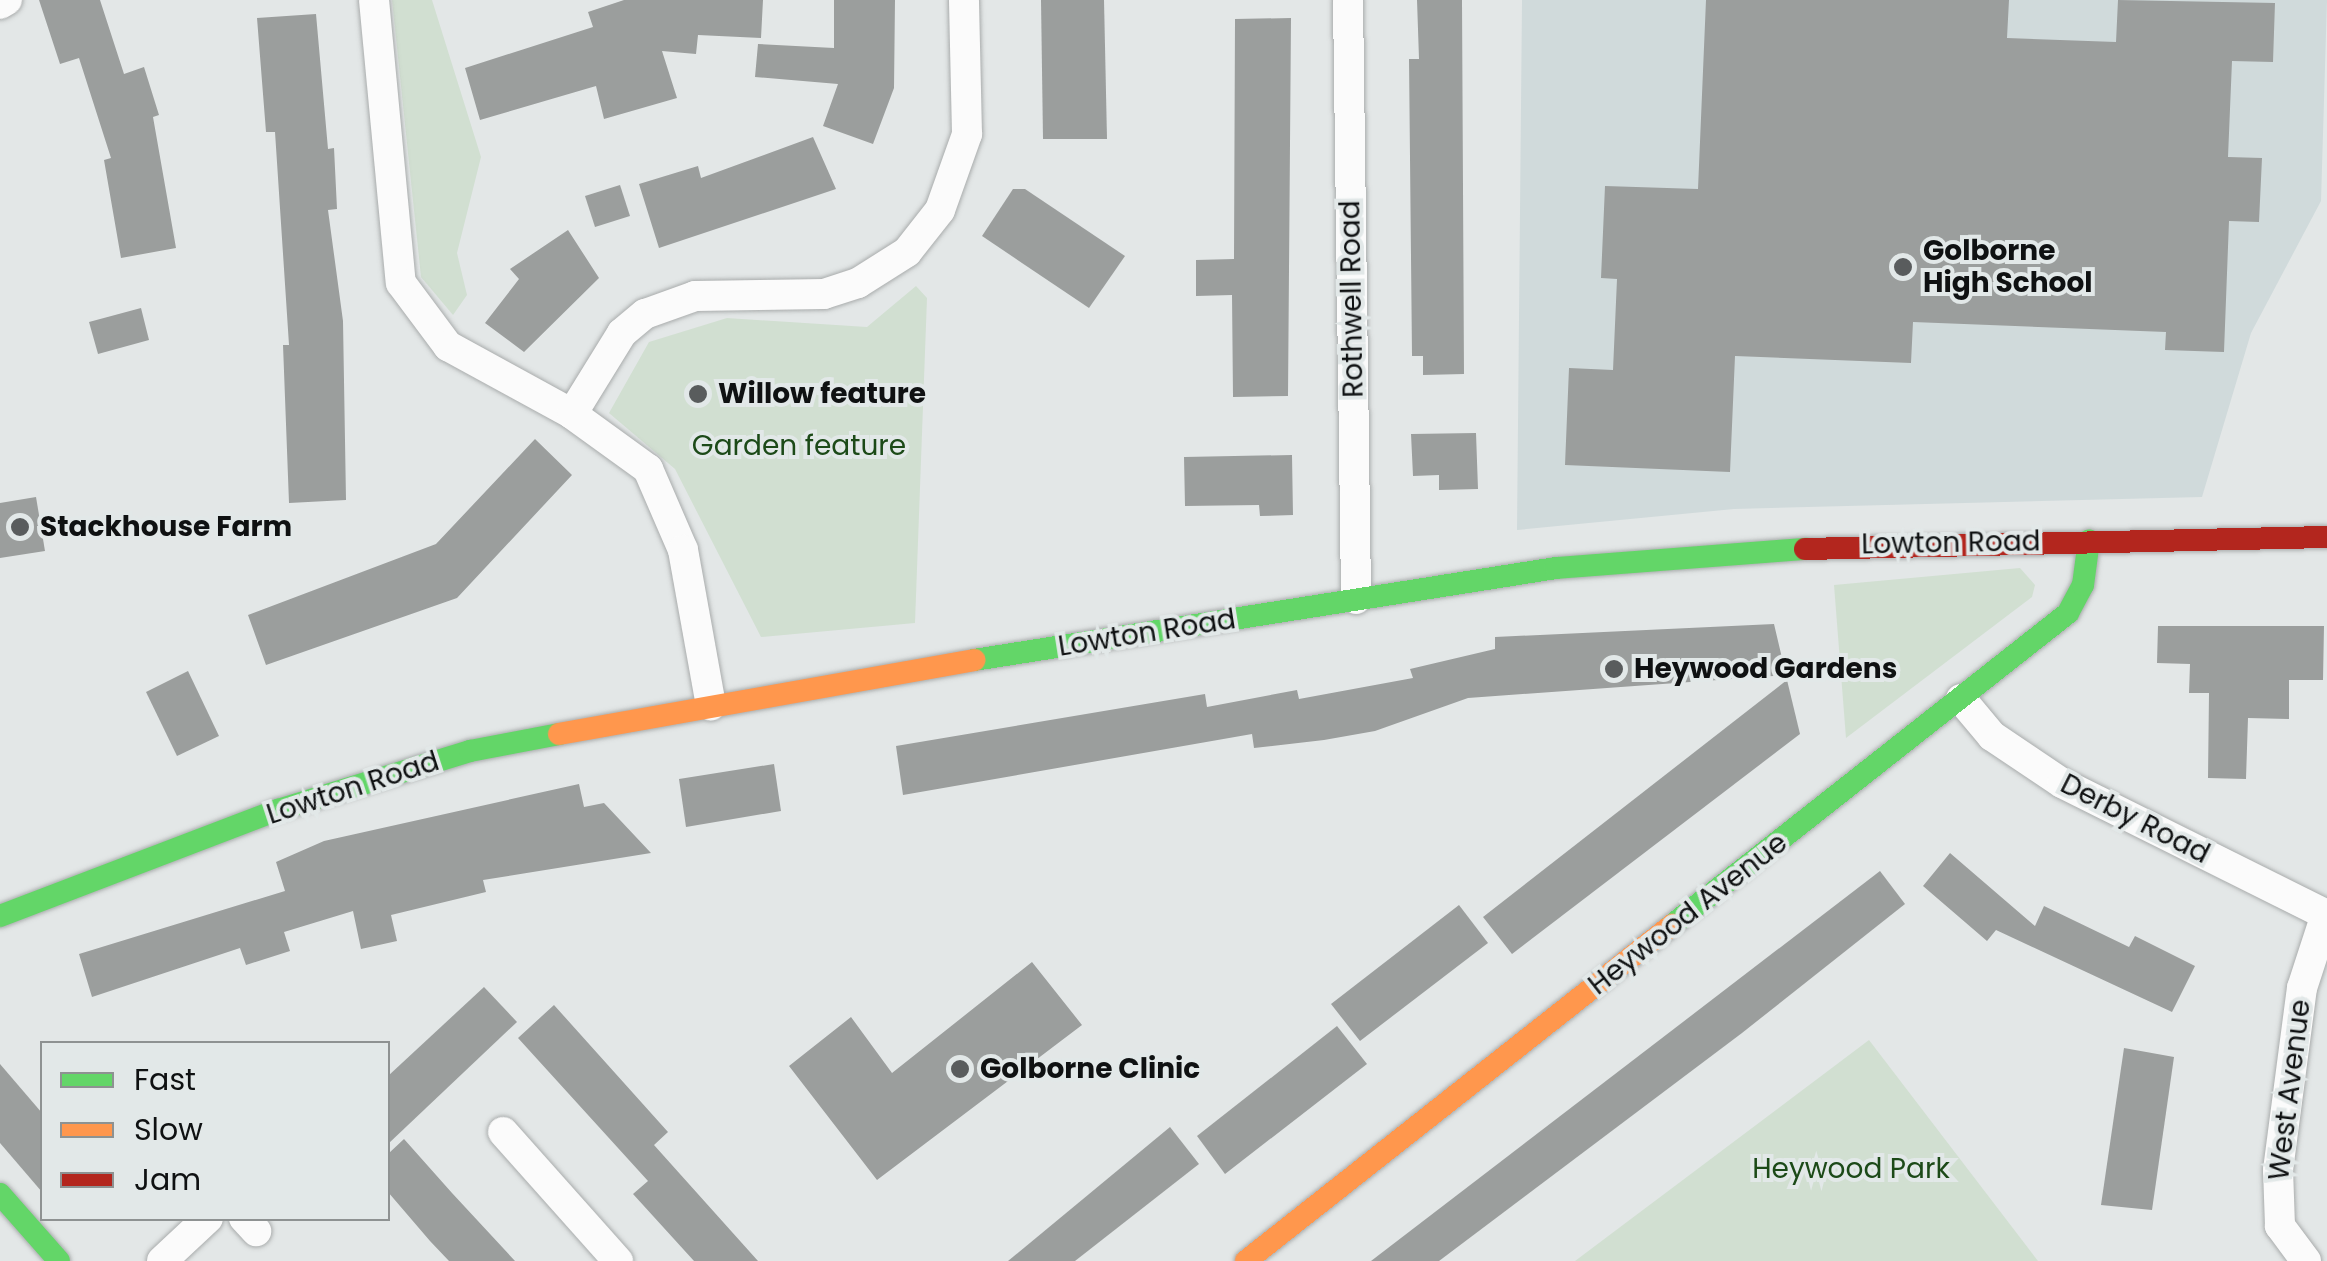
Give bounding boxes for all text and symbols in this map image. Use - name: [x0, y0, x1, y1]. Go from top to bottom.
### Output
- street label: Rothwell Road: [1333, 200, 1371, 398]
- place label: Golborne High School: [1923, 234, 2093, 300]
- marker: Golborne High School: [1892, 256, 1914, 278]
- place label: Willow feature: [718, 377, 926, 411]
- marker: Willow feature: [687, 383, 709, 405]
- park label: Garden feature: [692, 429, 906, 463]
- place label: Stackhouse Farm: [40, 510, 292, 544]
- marker: Stackhouse Farm: [9, 516, 31, 538]
- street label: Lowton Road: [1861, 525, 2041, 561]
- street label: Lowton Road: [1056, 602, 1238, 664]
- place label: Heywood Gardens: [1634, 652, 1897, 686]
- marker: Heywood Gardens: [1603, 658, 1625, 680]
- street label: Lowton Road: [263, 744, 443, 832]
- street label: Derby Road: [2055, 767, 2215, 871]
- street label: Heywood Avenue: [1582, 826, 1794, 1002]
- street label: West Avenue: [2262, 998, 2318, 1182]
- legend: [40, 1041, 390, 1221]
- place label: Golborne Clinic: [980, 1052, 1200, 1086]
- text: Fast: [134, 1058, 196, 1101]
- marker: Golborne Clinic: [949, 1058, 971, 1080]
- text: Slow: [134, 1108, 203, 1151]
- park label: Heywood Park: [1752, 1152, 1950, 1186]
- text: Jam: [134, 1158, 201, 1201]

